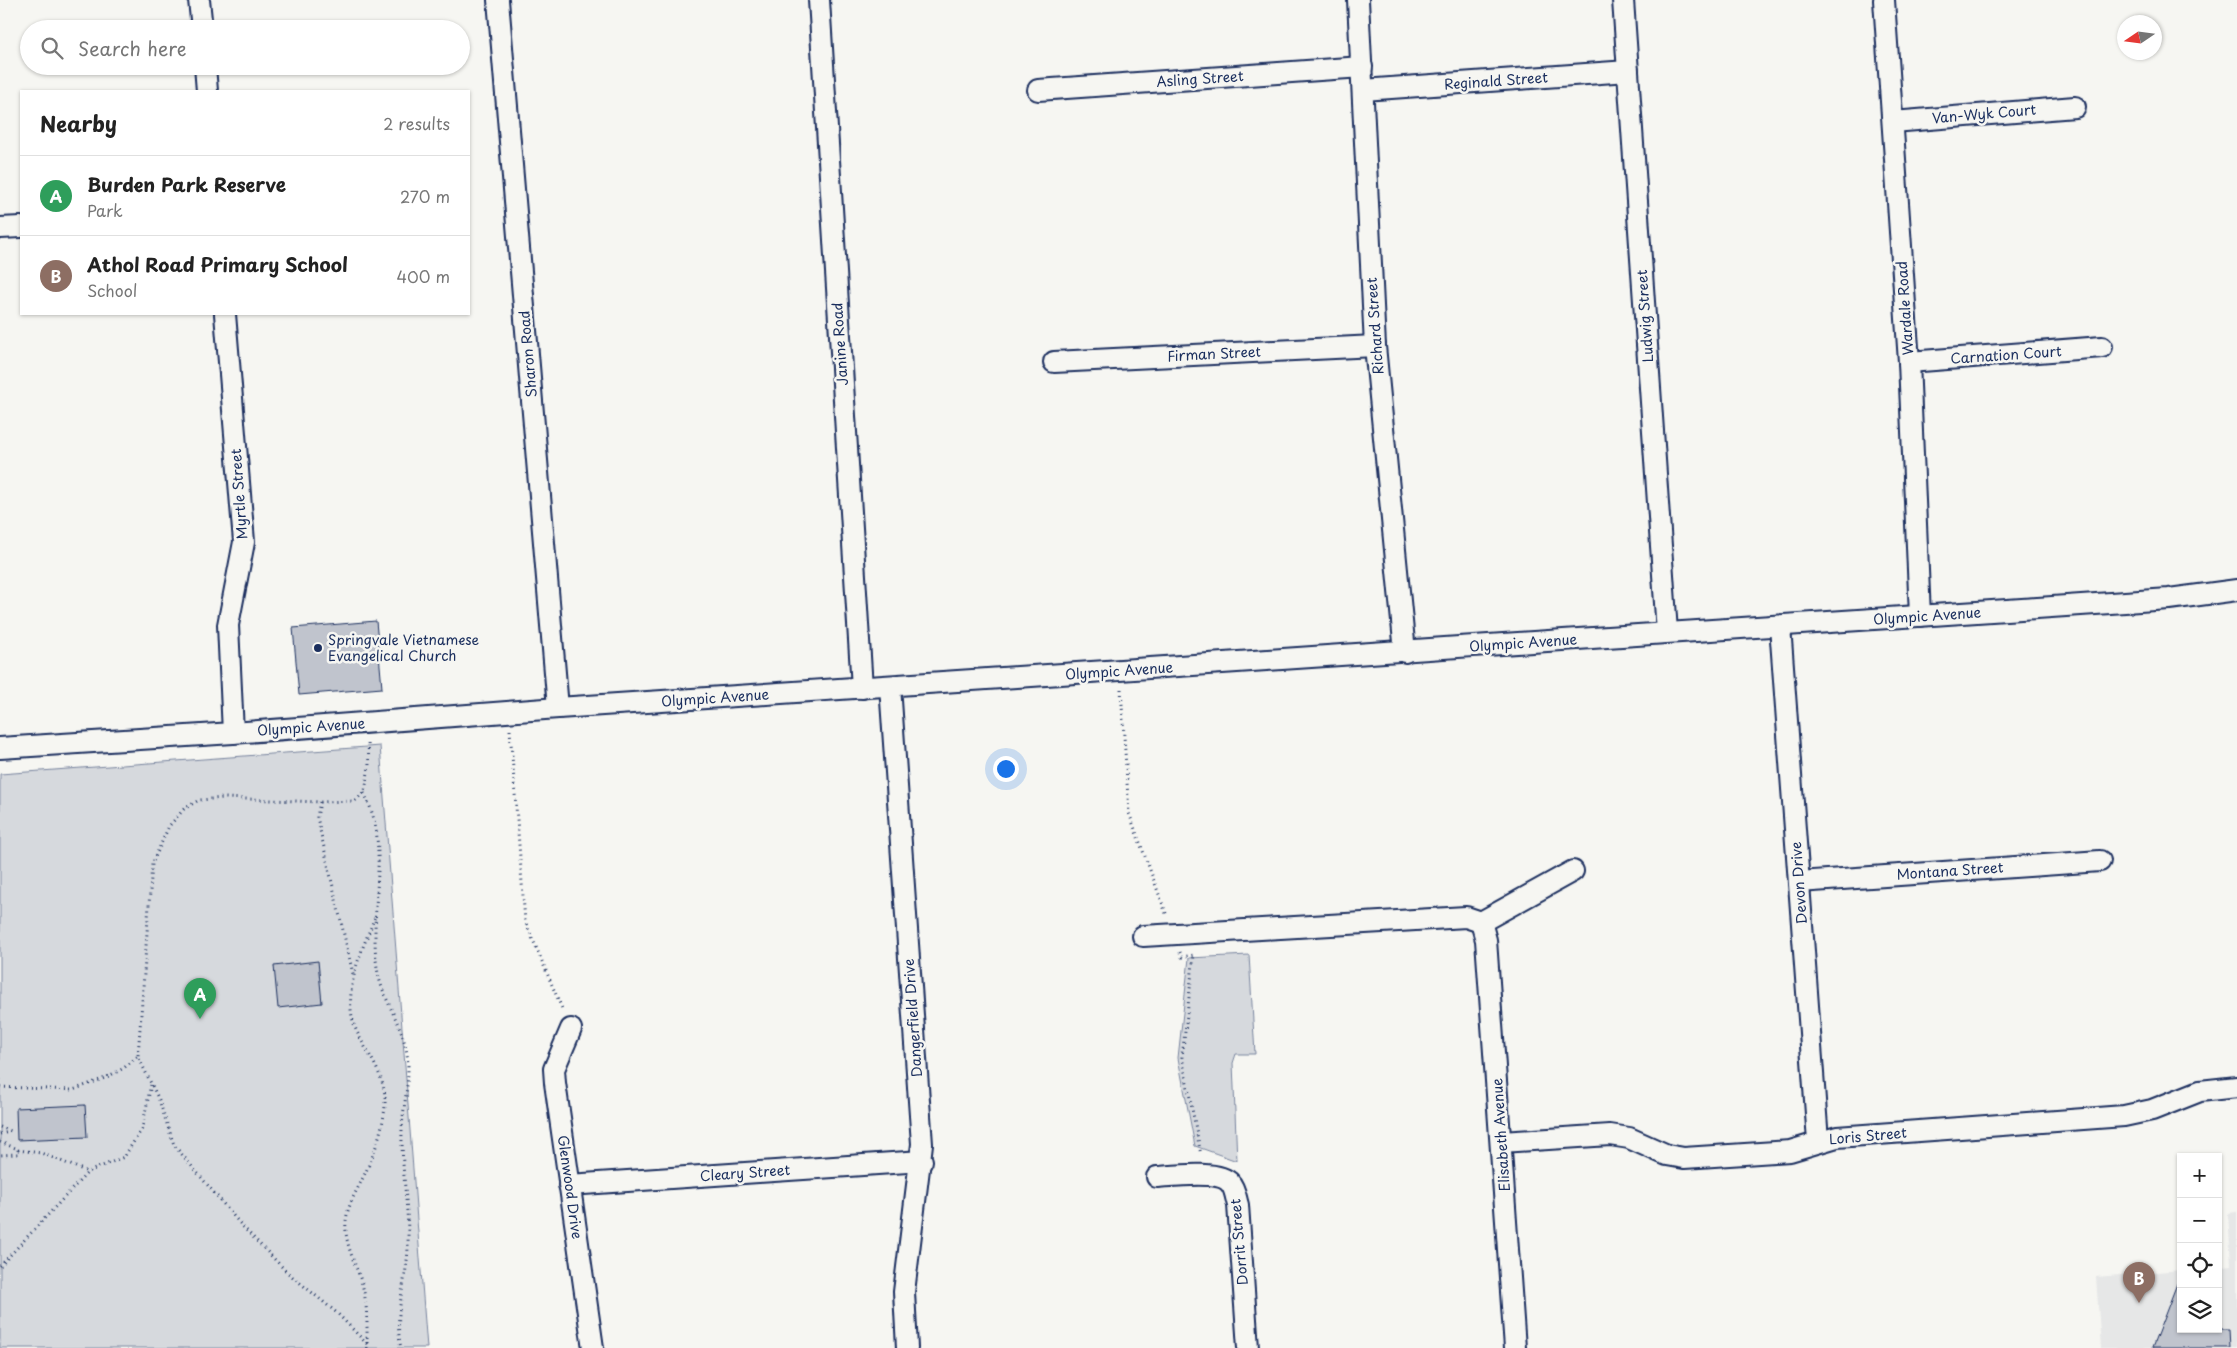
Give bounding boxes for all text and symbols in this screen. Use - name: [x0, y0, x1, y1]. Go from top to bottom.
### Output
- north arrow: [2117, 15, 2162, 60]
- search box: [20, 20, 470, 75]
- icon: search: [38, 34, 66, 62]
- text: Search here: [78, 34, 187, 62]
- street label: Asling Street: [1156, 65, 1245, 92]
- street label: Reginald Street: [1443, 66, 1549, 95]
- street label: Van-Wyk Court: [1931, 98, 2037, 129]
- text: Nearby: [40, 107, 117, 139]
- text: 2 results: [383, 111, 450, 135]
- text: Burden Park Reserve: [87, 170, 286, 198]
- text: A: [50, 184, 62, 208]
- text: 270 m: [400, 184, 450, 208]
- text: Park: [87, 198, 123, 222]
- text: Athol Road Primary School: [87, 250, 348, 278]
- street label: Wardale Road: [1891, 260, 1918, 356]
- text: B: [51, 264, 61, 288]
- text: 400 m: [397, 264, 450, 288]
- street label: Ludwig Street: [1631, 269, 1658, 363]
- street label: Richard Street: [1361, 276, 1388, 375]
- text: School: [87, 278, 137, 302]
- street label: Janine Road: [826, 302, 853, 386]
- street label: Sharon Road: [513, 310, 542, 398]
- street label: Carnation Court: [1950, 340, 2062, 369]
- street label: Firman Street: [1167, 341, 1261, 366]
- street label: Myrtle Street: [225, 448, 252, 540]
- street label: Olympic Avenue: [1872, 601, 1982, 630]
- street label: Olympic Avenue: [1468, 628, 1578, 657]
- place label: Springvale Vietnamese Evangelical Church: [328, 629, 480, 666]
- marker: Springvale Vietnamese Evangelical Church: [312, 642, 324, 654]
- street label: Olympic Avenue: [1064, 656, 1174, 685]
- street label: Olympic Avenue: [660, 683, 770, 712]
- street label: Olympic Avenue: [256, 712, 366, 741]
- your location: [993, 756, 1019, 782]
- street label: Devon Drive: [1785, 841, 1812, 925]
- street label: Montana Street: [1896, 856, 2004, 885]
- street label: Dangerfield Drive: [898, 958, 927, 1078]
- pin: A: [184, 978, 216, 1019]
- street label: Elisabeth Avenue: [1486, 1077, 1515, 1192]
- street label: Loris Street: [1828, 1122, 1908, 1149]
- street label: Glenwood Drive: [553, 1134, 588, 1240]
- map controls: [2177, 1153, 2222, 1333]
- button: +: [2177, 1153, 2222, 1198]
- street label: Cleary Street: [699, 1159, 791, 1186]
- street label: Dorrit Street: [1224, 1198, 1253, 1286]
- button: −: [2177, 1198, 2222, 1243]
- button: locate: [2177, 1243, 2222, 1288]
- pin: B: [2123, 1262, 2155, 1303]
- button: layers: [2177, 1288, 2222, 1333]

